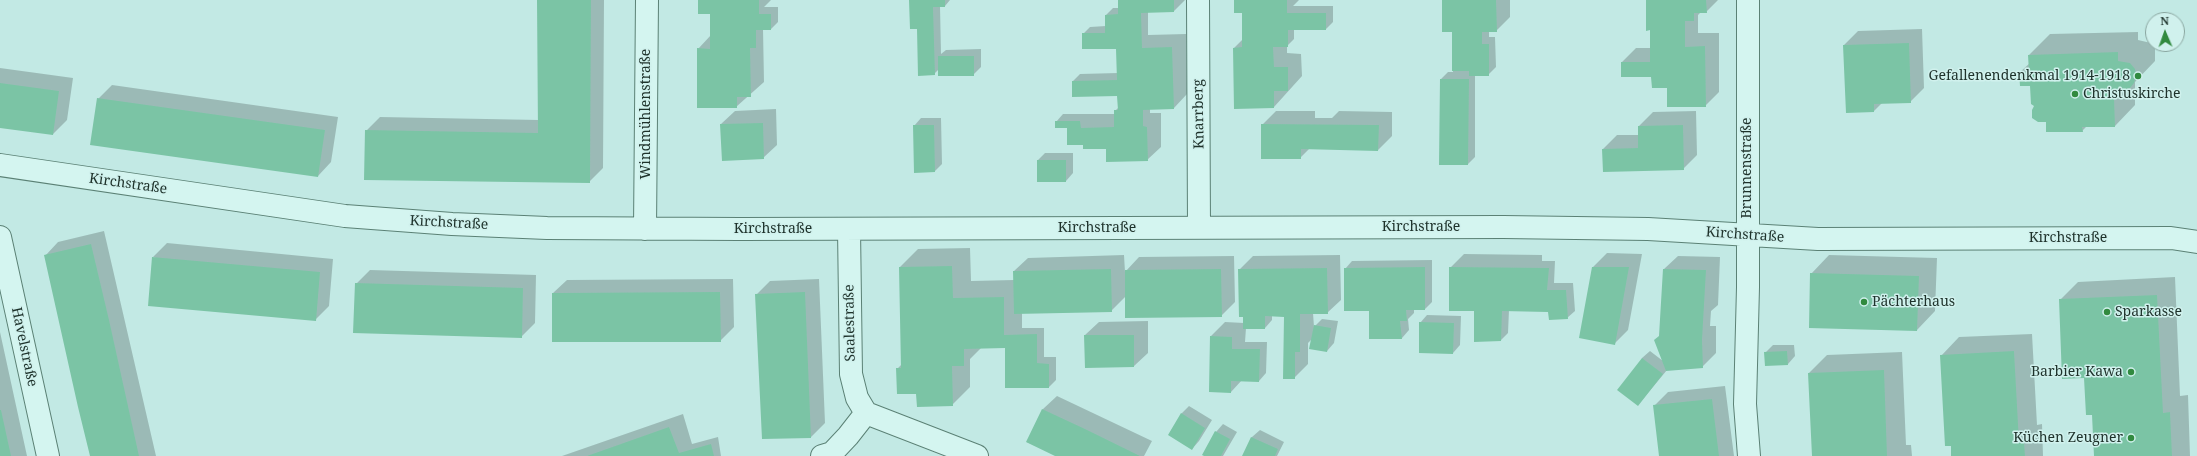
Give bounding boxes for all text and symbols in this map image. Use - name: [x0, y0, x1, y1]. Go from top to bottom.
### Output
- north arrow: [2145, 12, 2185, 52]
- text: N: [2160, 13, 2169, 28]
- street label: Windmühlenstraße: [638, 49, 654, 179]
- place label: Gefallenendenkmal 1914-1918: [1928, 68, 2130, 84]
- marker: Gefallenendenkmal 1914-1918: [2133, 71, 2143, 81]
- street label: Knarrberg: [1190, 79, 1208, 149]
- place label: Christuskirche: [2083, 86, 2181, 102]
- marker: Christuskirche: [2070, 89, 2080, 99]
- street label: Brunnenstraße: [1739, 117, 1755, 219]
- street label: Kirchstraße: [88, 170, 168, 198]
- street label: Kirchstraße: [409, 213, 489, 233]
- street label: Kirchstraße: [1382, 219, 1460, 235]
- street label: Kirchstraße: [1058, 220, 1136, 236]
- street label: Kirchstraße: [734, 221, 812, 237]
- street label: Kirchstraße: [1705, 224, 1785, 246]
- street label: Kirchstraße: [2029, 230, 2107, 246]
- street label: Saalestraße: [841, 284, 859, 362]
- place label: Pächterhaus: [1872, 294, 1955, 310]
- marker: Pächterhaus: [1859, 297, 1869, 307]
- place label: Sparkasse: [2115, 304, 2182, 320]
- street label: Havelstraße: [7, 306, 41, 388]
- marker: Sparkasse: [2102, 307, 2112, 317]
- place label: Barbier Kawa: [2031, 364, 2123, 380]
- marker: Barbier Kawa: [2126, 367, 2136, 377]
- place label: Küchen Zeugner: [2013, 430, 2123, 446]
- marker: Küchen Zeugner: [2126, 433, 2136, 443]

